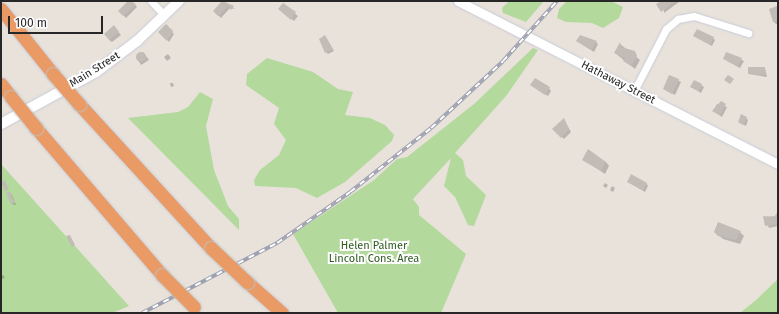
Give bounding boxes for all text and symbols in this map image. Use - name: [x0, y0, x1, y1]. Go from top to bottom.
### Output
- scale bar: [10, 8, 105, 34]
- text: 100 m: [15, 16, 47, 30]
- street label: Main Street: [67, 49, 123, 91]
- street label: Hathaway Street: [579, 59, 657, 107]
- park label: Helen Palmer Lincoln Cons. Area: [329, 240, 419, 266]

